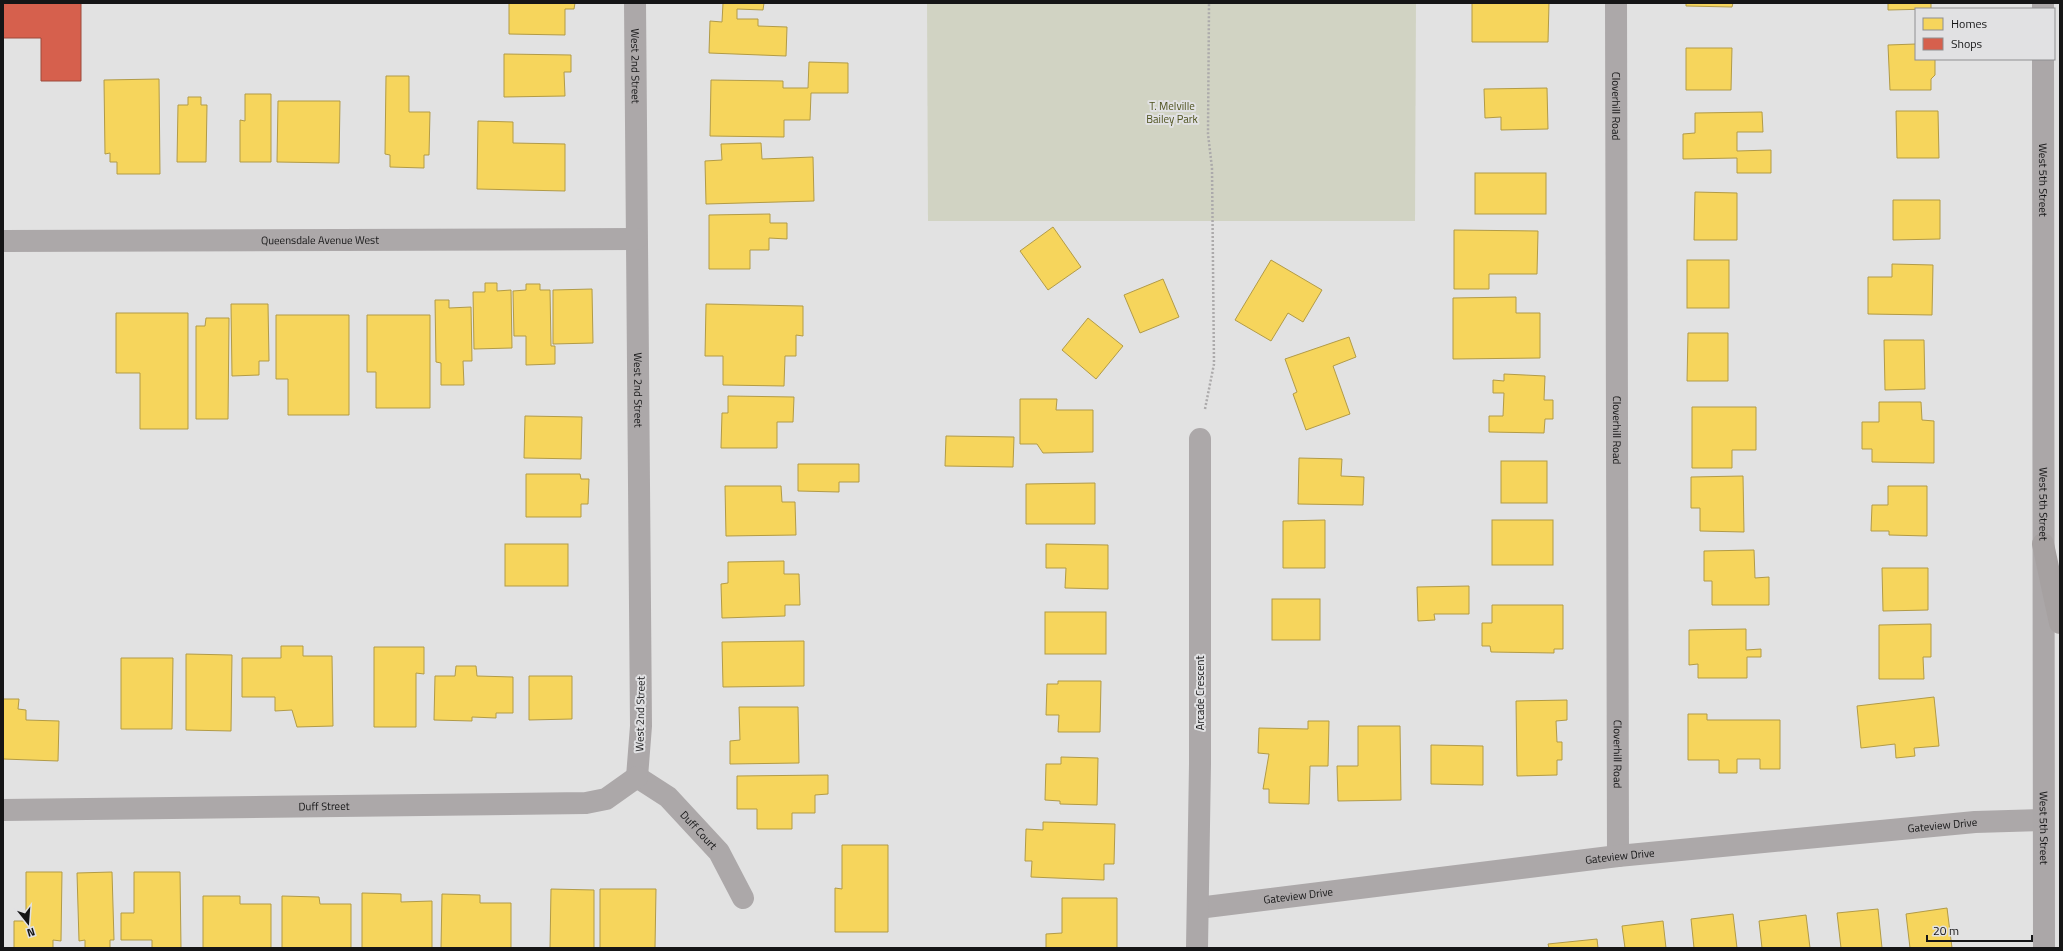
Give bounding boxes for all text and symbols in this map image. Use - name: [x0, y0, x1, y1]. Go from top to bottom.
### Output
- legend: [1915, 8, 2055, 60]
- text: Homes: [1951, 14, 1987, 33]
- street label: West 2nd Street: [627, 28, 644, 104]
- text: Shops: [1951, 34, 1983, 53]
- street label: Cloverhill Road: [1608, 72, 1624, 140]
- park label: T. Melville Bailey Park: [1146, 98, 1198, 127]
- street label: West 5th Street: [2035, 143, 2051, 217]
- street label: Queensdale Avenue West: [261, 232, 379, 248]
- street label: West 2nd Street: [630, 352, 647, 428]
- street label: Cloverhill Road: [1609, 396, 1625, 464]
- street label: West 5th Street: [2035, 467, 2052, 541]
- street label: Arcade Crescent: [1192, 656, 1208, 730]
- street label: West 2nd Street: [631, 676, 649, 752]
- street label: Cloverhill Road: [1610, 720, 1626, 788]
- street label: West 5th Street: [2036, 791, 2052, 865]
- street label: Duff Street: [298, 798, 350, 814]
- street label: Duff Court: [677, 807, 721, 853]
- street label: Gateview Drive: [1907, 814, 1978, 836]
- street label: Gateview Drive: [1584, 845, 1656, 868]
- street label: Gateview Drive: [1263, 883, 1334, 908]
- north arrow: [8, 903, 48, 943]
- scale bar: [1927, 917, 2032, 943]
- text: 20 m: [1933, 921, 1959, 940]
- text: N: [25, 924, 37, 941]

